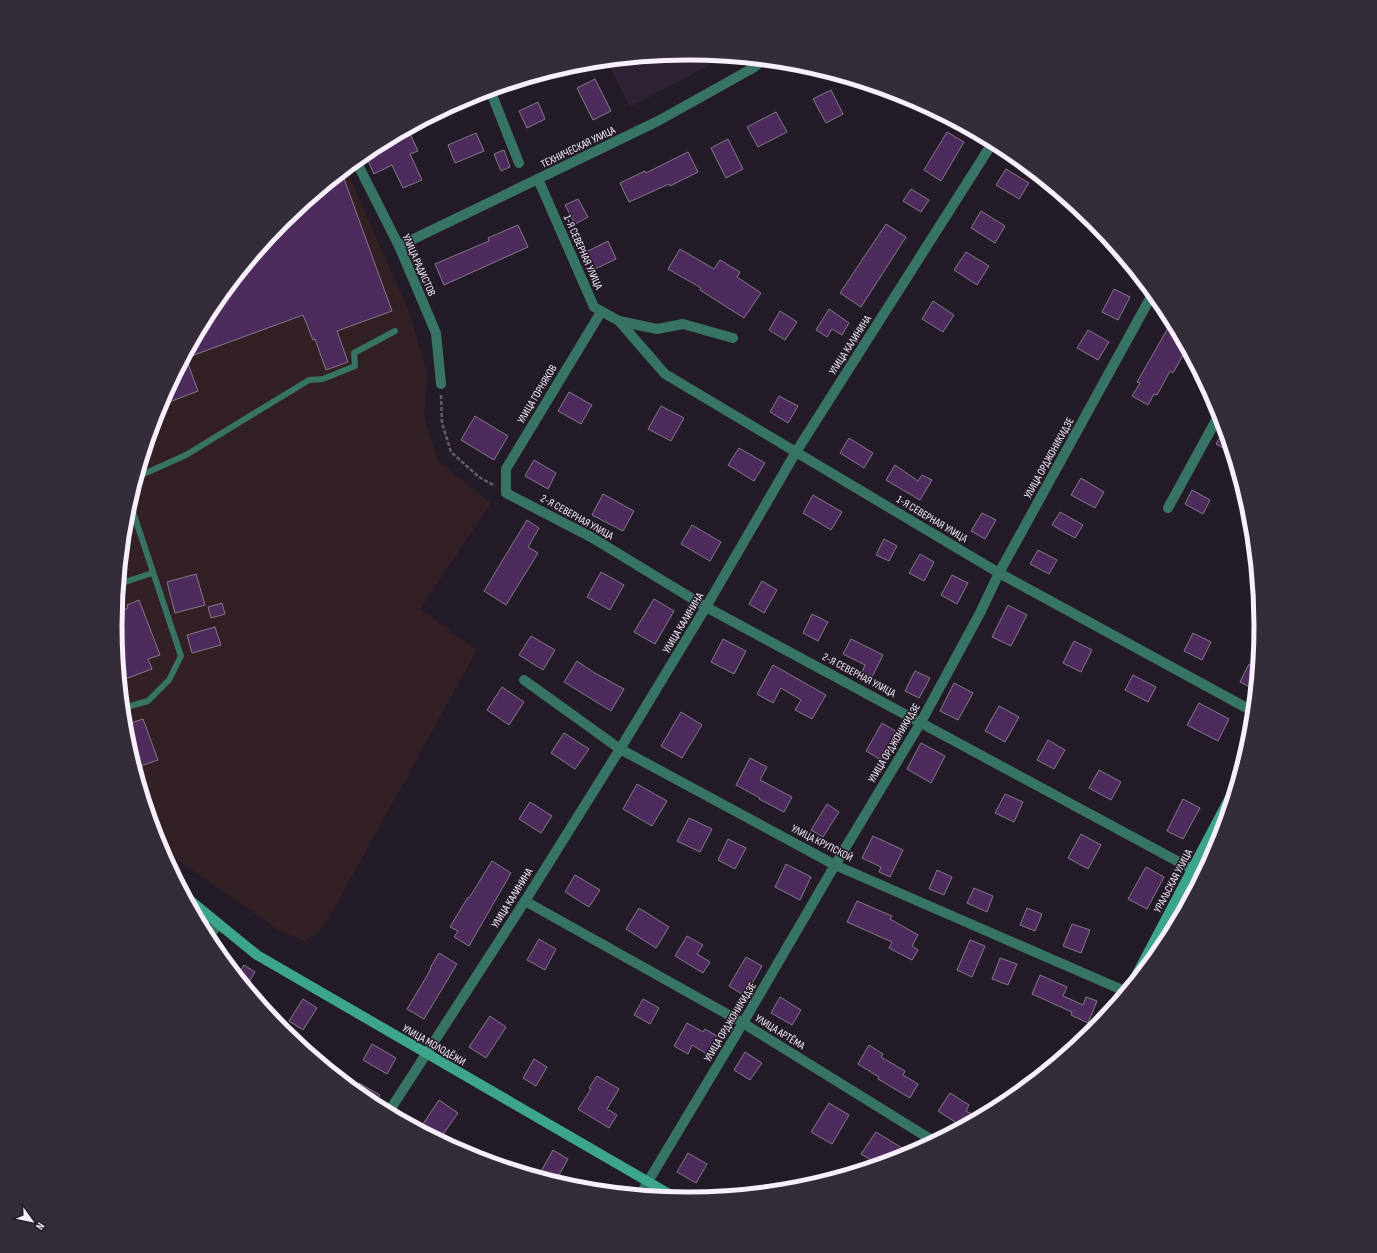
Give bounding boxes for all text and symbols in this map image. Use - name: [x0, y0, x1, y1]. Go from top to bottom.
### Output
- street label: ТЕХНИЧЕСКАЯ УЛИЦА: [539, 123, 618, 171]
- street label: 1-Я СЕВЕРНАЯ УЛИЦА: [561, 213, 605, 292]
- street label: УЛИЦА РАДИСТОВ: [400, 232, 439, 298]
- street label: УЛИЦА КАЛИНИНА: [826, 313, 874, 377]
- street label: УЛИЦА ГОРНЯКОВ: [514, 362, 560, 426]
- street label: УЛИЦА ОРДЖОНИКИДЗЕ: [1021, 415, 1077, 501]
- street label: 2-Я СЕВЕРНАЯ УЛИЦА: [538, 492, 616, 542]
- street label: 1-Я СЕВЕРНАЯ УЛИЦА: [894, 493, 970, 545]
- street label: УЛИЦА КАЛИНИНА: [660, 590, 706, 656]
- street label: 2-Я СЕВЕРНАЯ УЛИЦА: [820, 650, 898, 700]
- street label: УЛИЦА ОРДЖОНИКИДЗЕ: [865, 701, 923, 785]
- street label: УЛИЦА КРУПСКОЙ: [789, 821, 855, 864]
- street label: УРАЛЬСКАЯ УЛИЦА: [1151, 847, 1195, 915]
- street label: УЛИЦА КАЛИНИНА: [488, 865, 536, 930]
- street label: УЛИЦА ОРДЖОНИКИДЗЕ: [701, 980, 759, 1064]
- street label: УЛИЦА АРТЁМА: [753, 1012, 807, 1053]
- street label: УЛИЦА МОЛОДЁЖИ: [400, 1022, 468, 1068]
- north arrow: [12, 1201, 52, 1241]
- text: N: [33, 1220, 47, 1232]

